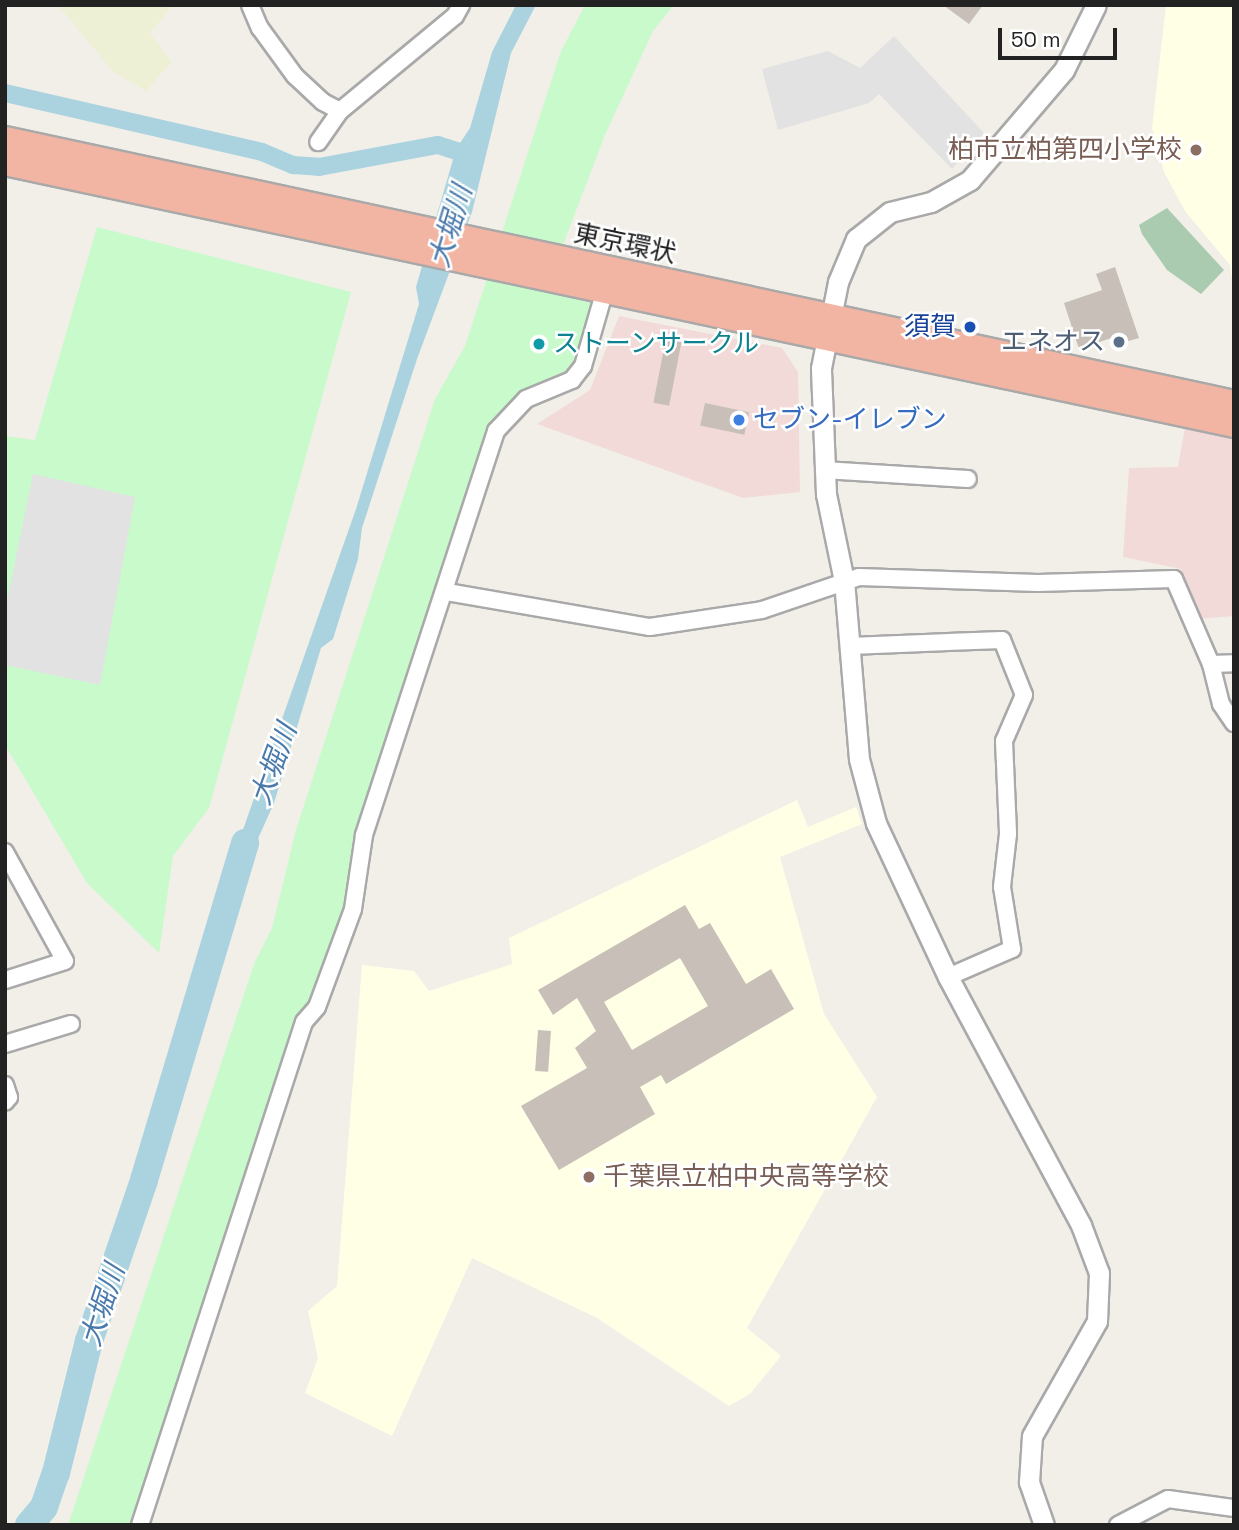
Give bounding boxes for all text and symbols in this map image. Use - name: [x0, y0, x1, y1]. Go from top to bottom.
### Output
- scale bar: [1001, 14, 1120, 58]
- text: 50 m: [1011, 26, 1061, 53]
- place label: 柏市立柏第四小学校: [948, 134, 1182, 166]
- marker: 柏市立柏第四小学校: [1188, 142, 1204, 158]
- water label: 大堀川: [422, 181, 478, 271]
- street label: 東京環状: [571, 218, 679, 270]
- place label: 須賀: [904, 311, 956, 343]
- marker: 須賀: [962, 319, 978, 335]
- place label: エネオス: [1001, 326, 1105, 358]
- place label: ストーンサークル: [553, 328, 761, 360]
- marker: エネオス: [1111, 334, 1127, 350]
- marker: ストーンサークル: [531, 336, 547, 352]
- place label: セブン-イレブン: [753, 404, 947, 436]
- marker: セブン-イレブン: [731, 412, 747, 428]
- water label: 大堀川: [243, 719, 303, 809]
- place label: 千葉県立柏中央高等学校: [603, 1161, 889, 1193]
- marker: 千葉県立柏中央高等学校: [581, 1169, 597, 1185]
- water label: 大堀川: [73, 1260, 131, 1350]

